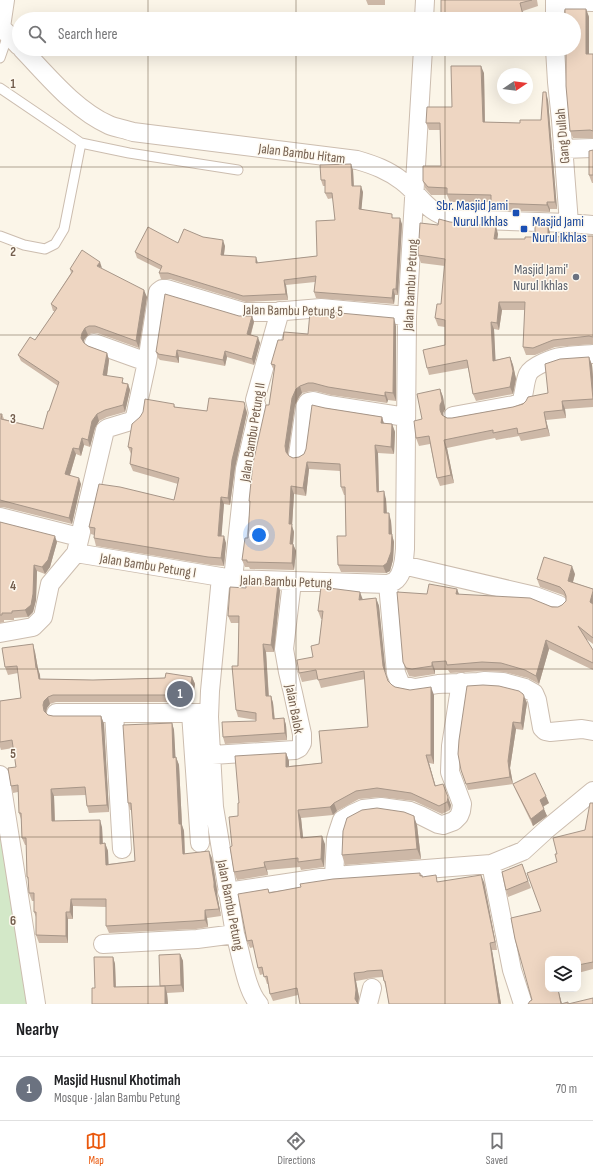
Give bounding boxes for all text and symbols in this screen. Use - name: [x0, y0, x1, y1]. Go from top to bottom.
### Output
- search box: [12, 12, 581, 56]
- icon: search: [26, 23, 48, 45]
- text: Search here: [58, 25, 118, 44]
- north arrow: [497, 68, 533, 104]
- text: 1: [10, 76, 16, 92]
- street label: Gang Dullah: [552, 108, 573, 164]
- street label: Jalan Bambu Hitam: [257, 140, 346, 167]
- place label: Sbr. Masjid Jami Nurul Ikhlas: [436, 197, 508, 230]
- marker: Sbr. Masjid Jami Nurul Ikhlas: [511, 208, 521, 218]
- place label: Masjid Jami Nurul Ikhlas: [532, 213, 587, 246]
- marker: Masjid Jami Nurul Ikhlas: [519, 224, 529, 234]
- street label: Jalan Bambu Petung: [400, 238, 421, 333]
- text: 2: [10, 244, 16, 260]
- place label: Masjid Jami' Nurul Ikhlas: [513, 261, 568, 294]
- marker: Masjid Jami' Nurul Ikhlas: [571, 272, 581, 282]
- street label: Jalan Bambu Petung 5: [242, 301, 344, 320]
- street label: Jalan Bambu Petung II: [236, 381, 269, 484]
- text: 3: [10, 411, 16, 427]
- your location: [249, 525, 269, 545]
- street label: Jalan Bambu Petung I: [98, 549, 197, 581]
- street label: Jalan Bambu Petung: [239, 571, 333, 592]
- text: 4: [10, 578, 16, 594]
- pin: 1: [167, 679, 193, 709]
- street label: Jalan Balok: [281, 682, 308, 736]
- text: 5: [10, 746, 16, 762]
- street label: Jalan Bambu Petung: [213, 857, 248, 952]
- text: 6: [10, 913, 16, 929]
- map controls: [545, 956, 581, 992]
- button: layers: [545, 956, 581, 992]
- text: Nearby: [16, 1020, 59, 1040]
- text: Masjid Husnul Khotimah: [54, 1071, 181, 1090]
- text: 1: [26, 1081, 32, 1097]
- text: 70 m: [556, 1081, 577, 1097]
- text: Mosque · Jalan Bambu Petung: [54, 1090, 180, 1106]
- tab: Map: [85, 1130, 107, 1167]
- tab: Directions: [278, 1130, 315, 1167]
- tab: Saved: [486, 1130, 508, 1167]

